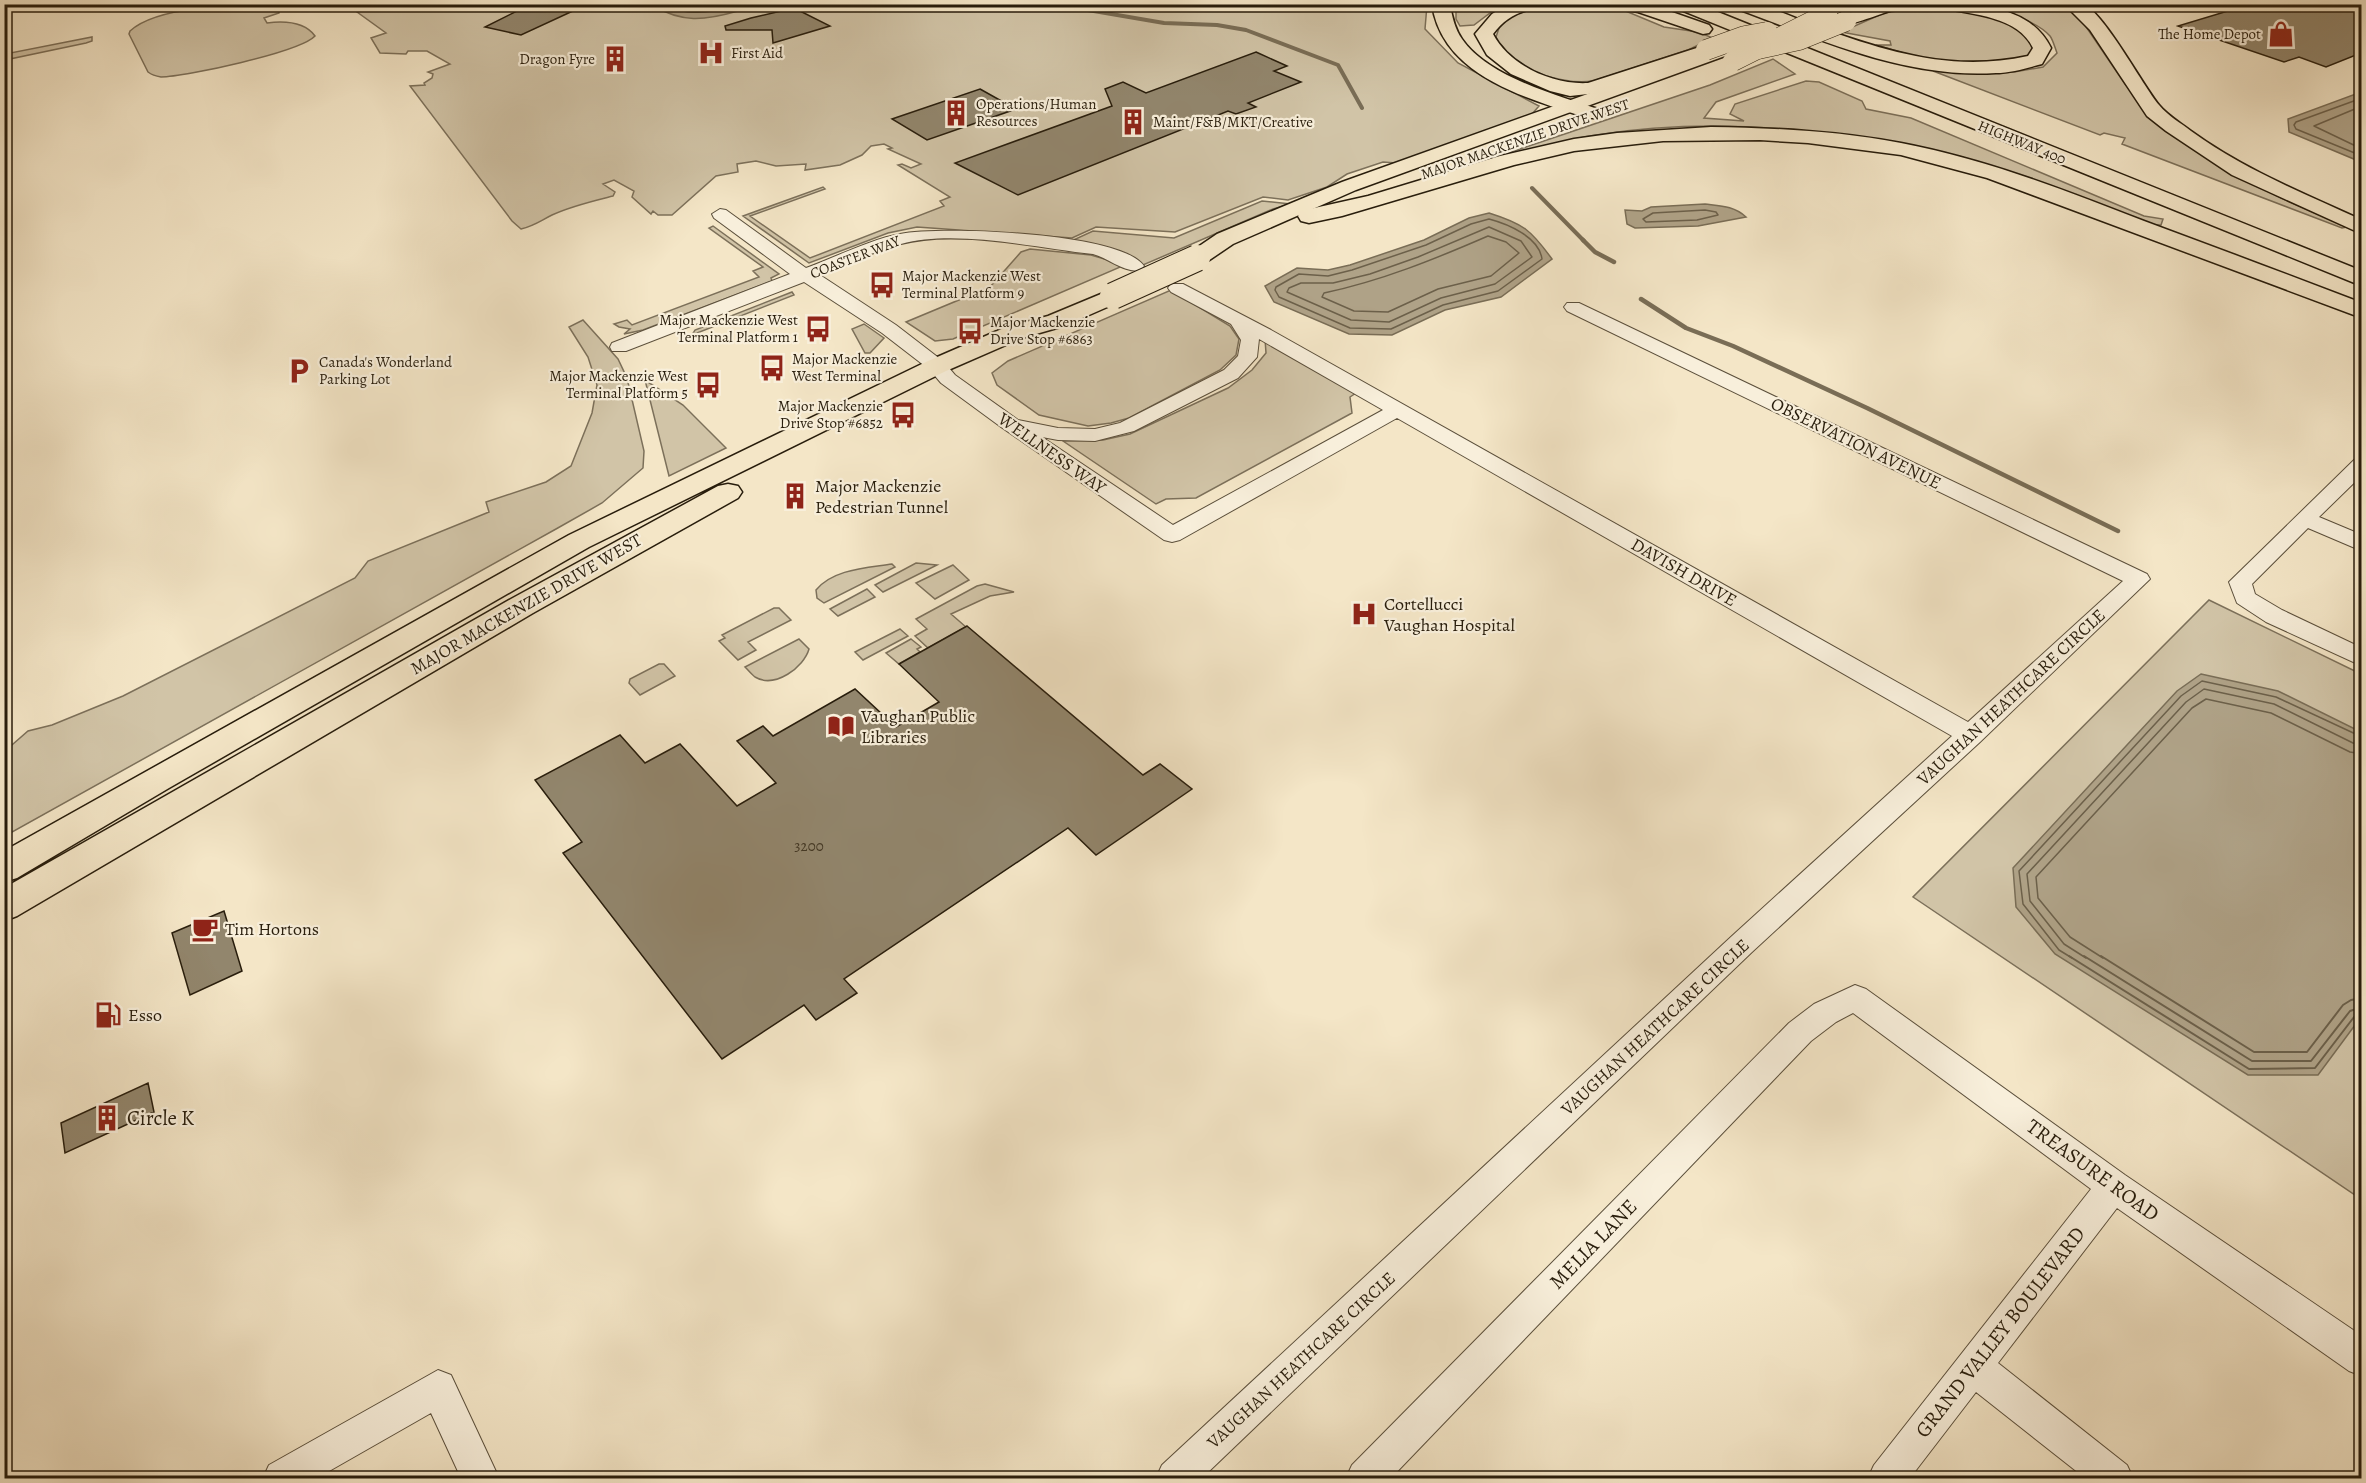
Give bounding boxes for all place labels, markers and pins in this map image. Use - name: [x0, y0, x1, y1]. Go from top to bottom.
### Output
- shop icon: The Home Depot: [2266, 19, 2296, 49]
- place label: The Home Depot: [2158, 24, 2261, 44]
- hospital icon: First Aid: [696, 38, 726, 68]
- place label: First Aid: [731, 43, 784, 63]
- building icon: Dragon Fyre: [600, 44, 630, 74]
- place label: Dragon Fyre: [519, 49, 595, 69]
- place label: Operations/Human Resources: [976, 94, 1097, 131]
- building icon: Operations/Human Resources: [941, 98, 971, 128]
- building icon: Maint/F&B/MKT/Creative: [1118, 107, 1148, 137]
- place label: Maint/F&B/MKT/Creative: [1153, 112, 1313, 132]
- place label: Major Mackenzie West Terminal Platform 9: [902, 266, 1041, 303]
- bus stop icon: Major Mackenzie West Terminal Platform 9: [867, 270, 897, 300]
- place label: Major Mackenzie West Terminal Platform 1: [659, 310, 798, 347]
- place label: Major Mackenzie Drive Stop #6863: [990, 312, 1096, 349]
- bus stop icon: Major Mackenzie West Terminal Platform 1: [803, 314, 833, 344]
- bus stop icon: Major Mackenzie Drive Stop #6863: [955, 316, 985, 346]
- place label: Major Mackenzie West Terminal: [791, 349, 898, 386]
- place label: Canada's Wonderland Parking Lot: [319, 352, 453, 389]
- bus stop icon: Major Mackenzie West Terminal: [757, 353, 787, 383]
- parking icon: Canada's Wonderland Parking Lot: [284, 356, 314, 386]
- place label: Major Mackenzie West Terminal Platform 5: [549, 366, 688, 403]
- bus stop icon: Major Mackenzie West Terminal Platform 5: [693, 370, 723, 400]
- place label: Major Mackenzie Drive Stop #6852: [778, 396, 883, 433]
- bus stop icon: Major Mackenzie Drive Stop #6852: [888, 400, 918, 430]
- place label: Major Mackenzie Pedestrian Tunnel: [815, 474, 949, 519]
- building icon: Major Mackenzie Pedestrian Tunnel: [780, 481, 810, 511]
- place label: Cortellucci Vaughan Hospital: [1383, 592, 1515, 637]
- hospital icon: Cortellucci Vaughan Hospital: [1349, 599, 1379, 629]
- place label: Vaughan Public Libraries: [860, 704, 975, 749]
- library icon: Vaughan Public Libraries: [826, 711, 856, 741]
- cafe icon: Tim Hortons: [190, 914, 220, 944]
- place label: Tim Hortons: [225, 917, 319, 941]
- fuel station icon: Esso: [93, 1000, 123, 1030]
- place label: Esso: [128, 1003, 162, 1027]
- building icon: Circle K: [92, 1103, 122, 1133]
- place label: Circle K: [127, 1104, 194, 1132]

